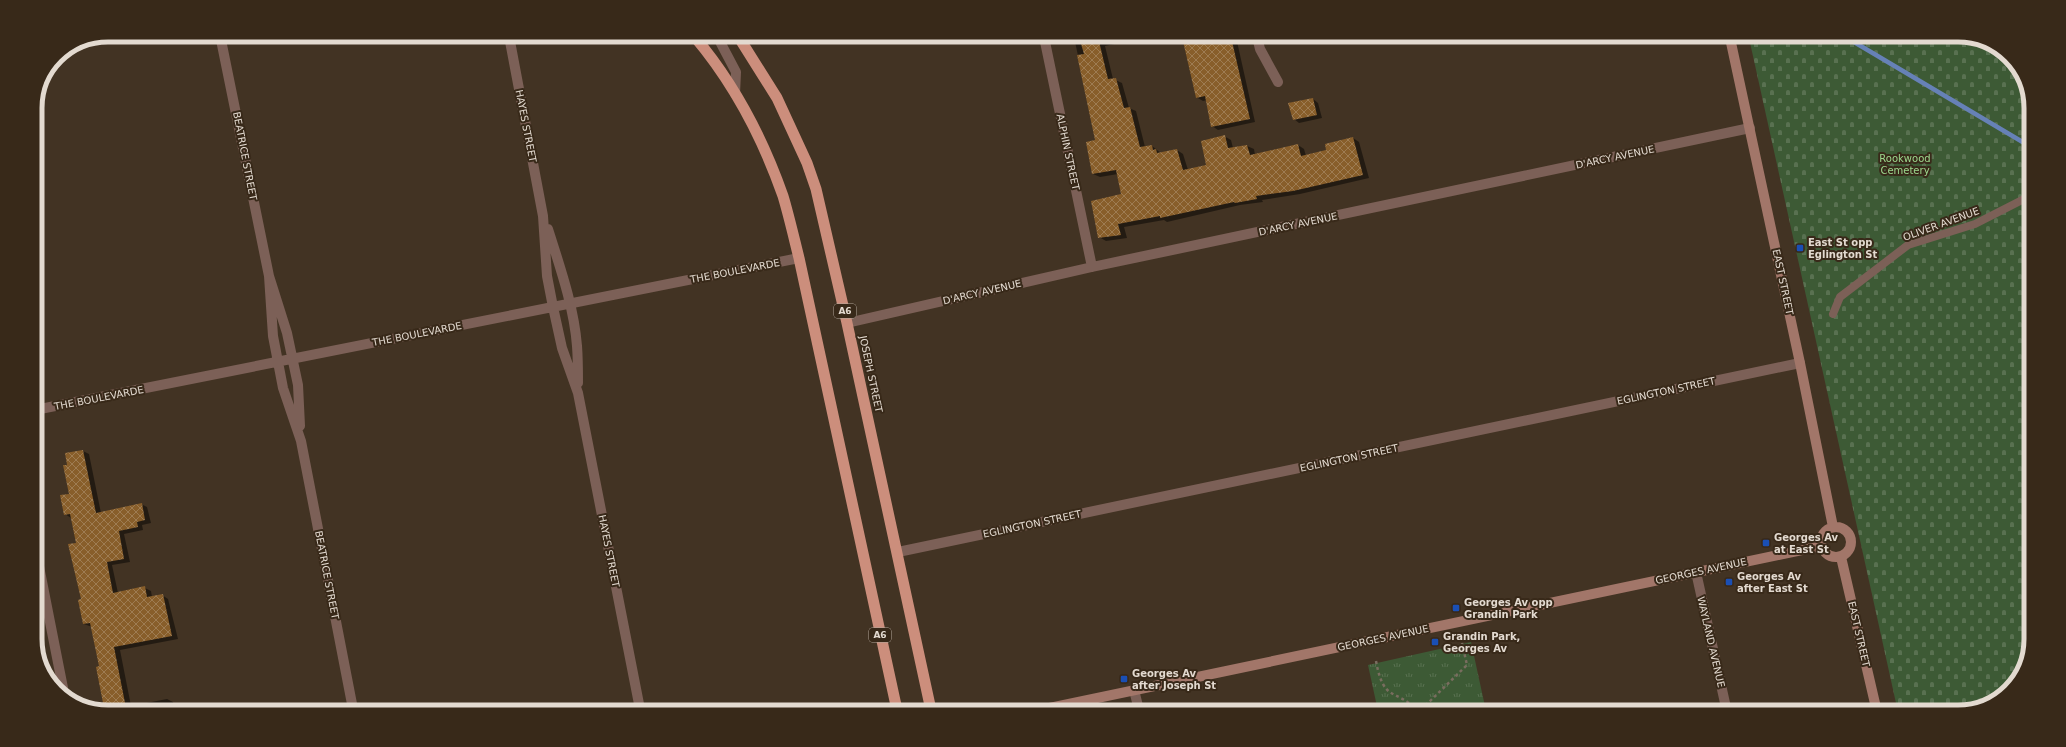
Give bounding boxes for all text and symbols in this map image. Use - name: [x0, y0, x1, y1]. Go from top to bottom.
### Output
- street label: HAYES STREET: [514, 89, 539, 164]
- street label: BEATRICE STREET: [231, 111, 259, 202]
- street label: ALPHIN STREET: [1055, 113, 1082, 192]
- street label: D'ARCY AVENUE: [1575, 143, 1655, 171]
- park label: Rookwood Cemetery: [1879, 153, 1931, 176]
- street label: OLIVER AVENUE: [1901, 205, 1981, 243]
- street label: D'ARCY AVENUE: [1258, 210, 1338, 238]
- place label: East St opp Eglington St: [1808, 237, 1878, 260]
- marker: East St opp Eglington St: [1795, 243, 1805, 253]
- street label: EAST STREET: [1771, 248, 1796, 317]
- street label: THE BOULEVARDE: [688, 257, 781, 285]
- street label: D'ARCY AVENUE: [942, 278, 1022, 306]
- road number: A6: [834, 304, 856, 318]
- street label: THE BOULEVARDE: [370, 320, 463, 348]
- street label: JOSEPH STREET: [857, 334, 885, 414]
- street label: EGLINGTON STREET: [1616, 375, 1717, 407]
- street label: THE BOULEVARDE: [52, 384, 145, 412]
- street label: EGLINGTON STREET: [1299, 442, 1400, 474]
- street label: EGLINGTON STREET: [982, 508, 1083, 540]
- street label: HAYES STREET: [597, 514, 622, 589]
- street label: BEATRICE STREET: [313, 530, 341, 621]
- place label: Georges Av at East St: [1774, 532, 1839, 555]
- marker: Georges Av at East St: [1761, 538, 1771, 548]
- street label: GEORGES AVENUE: [1654, 556, 1748, 586]
- place label: Georges Av after East St: [1737, 571, 1808, 594]
- marker: Georges Av after East St: [1724, 577, 1734, 587]
- street label: WAYLAND AVENUE: [1695, 595, 1727, 689]
- place label: Georges Av opp Grandin Park: [1464, 597, 1553, 620]
- street label: EAST STREET: [1846, 600, 1872, 669]
- marker: Georges Av opp Grandin Park: [1451, 603, 1461, 613]
- street label: GEORGES AVENUE: [1336, 623, 1430, 653]
- road number: A6: [869, 628, 891, 642]
- place label: Grandin Park, Georges Av: [1443, 631, 1520, 654]
- marker: Grandin Park, Georges Av: [1430, 637, 1440, 647]
- place label: Georges Av after Joseph St: [1132, 668, 1216, 691]
- marker: Georges Av after Joseph St: [1119, 674, 1129, 684]

